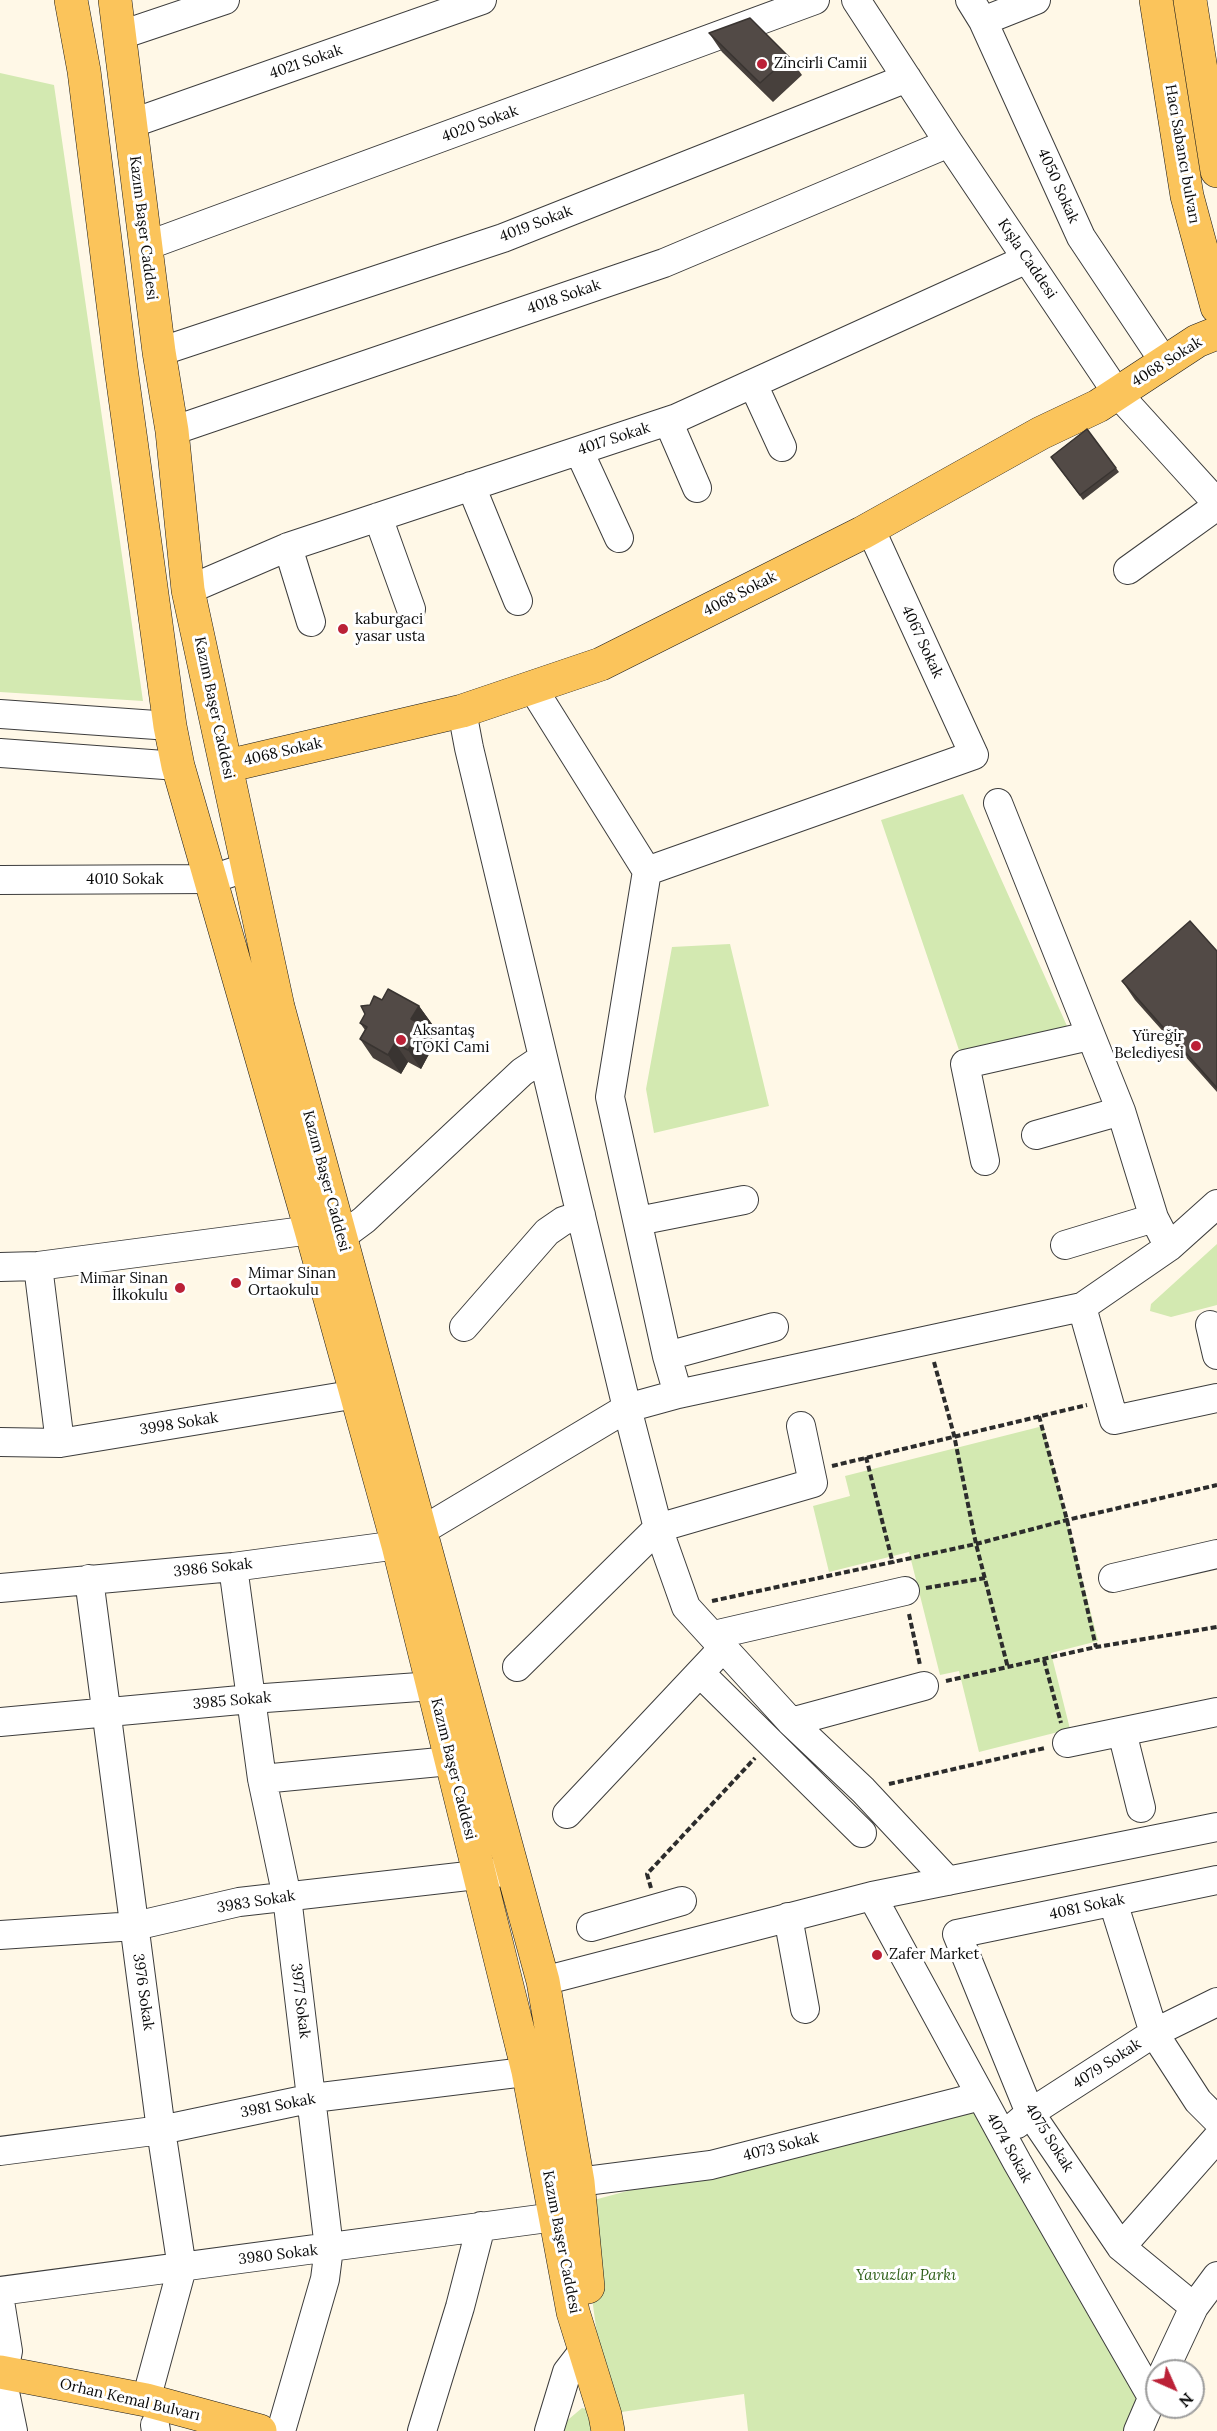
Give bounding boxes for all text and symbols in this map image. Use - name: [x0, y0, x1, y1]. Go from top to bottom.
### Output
- street label: 4021 Sokak: [267, 41, 345, 83]
- place label: Zincirli Camii: [774, 55, 867, 73]
- marker: Zincirli Camii: [755, 57, 769, 71]
- street label: Hacı Sabancı bulvarı: [1161, 83, 1203, 225]
- street label: 4020 Sokak: [439, 102, 521, 146]
- street label: 4050 Sokak: [1034, 146, 1082, 226]
- street label: Kazım Başer Caddesi: [125, 155, 161, 301]
- street label: 4019 Sokak: [497, 202, 575, 246]
- street label: Kışla Caddesi: [994, 216, 1060, 302]
- street label: 4018 Sokak: [525, 276, 603, 318]
- street label: 4068 Sokak: [1128, 333, 1206, 391]
- street label: 4017 Sokak: [576, 419, 652, 459]
- street label: 4068 Sokak: [700, 568, 780, 620]
- street label: 4067 Sokak: [897, 603, 947, 681]
- place label: kaburgaci yasar usta: [355, 611, 425, 646]
- marker: kaburgaci yasar usta: [336, 622, 350, 636]
- street label: Kazım Başer Caddesi: [190, 635, 238, 781]
- street label: 4068 Sokak: [242, 734, 324, 770]
- street label: 4010 Sokak: [86, 871, 164, 889]
- place label: Aksantaş TOKİ Cami: [413, 1022, 489, 1057]
- place label: Yüreğir Belediyesi: [1114, 1028, 1184, 1063]
- marker: Aksantaş TOKİ Cami: [394, 1033, 408, 1047]
- marker: Yüreğir Belediyesi: [1189, 1039, 1203, 1053]
- street label: Kazım Başer Caddesi: [299, 1109, 353, 1253]
- place label: Mimar Sinan Ortaokulu: [248, 1265, 336, 1300]
- place label: Mimar Sinan İlkokulu: [80, 1270, 168, 1305]
- marker: Mimar Sinan Ortaokulu: [229, 1276, 243, 1290]
- marker: Mimar Sinan İlkokulu: [173, 1281, 187, 1295]
- street label: 3998 Sokak: [138, 1409, 220, 1439]
- street label: 3986 Sokak: [173, 1555, 253, 1581]
- street label: 3985 Sokak: [192, 1689, 272, 1713]
- street label: Kazım Başer Caddesi: [427, 1696, 479, 1842]
- street label: 3983 Sokak: [216, 1887, 296, 1917]
- street label: 4081 Sokak: [1048, 1890, 1126, 1924]
- place label: Zafer Market: [889, 1946, 979, 1964]
- marker: Zafer Market: [870, 1948, 884, 1962]
- street label: 3976 Sokak: [129, 1952, 157, 2032]
- street label: 3977 Sokak: [286, 1962, 314, 2040]
- street label: 4079 Sokak: [1069, 2035, 1145, 2093]
- street label: 3981 Sokak: [239, 2090, 317, 2122]
- street label: 4075 Sokak: [1021, 2100, 1077, 2176]
- street label: 4074 Sokak: [982, 2110, 1036, 2186]
- street label: 4073 Sokak: [741, 2129, 821, 2165]
- street label: Kazım Başer Caddesi: [538, 2169, 584, 2315]
- street label: 3980 Sokak: [237, 2241, 319, 2269]
- park label: Yavuzlar Parkı: [856, 2267, 956, 2285]
- north arrow: [1145, 2359, 1205, 2419]
- street label: Orhan Kemal Bulvarı: [58, 2375, 202, 2425]
- text: N: [1175, 2389, 1198, 2412]

